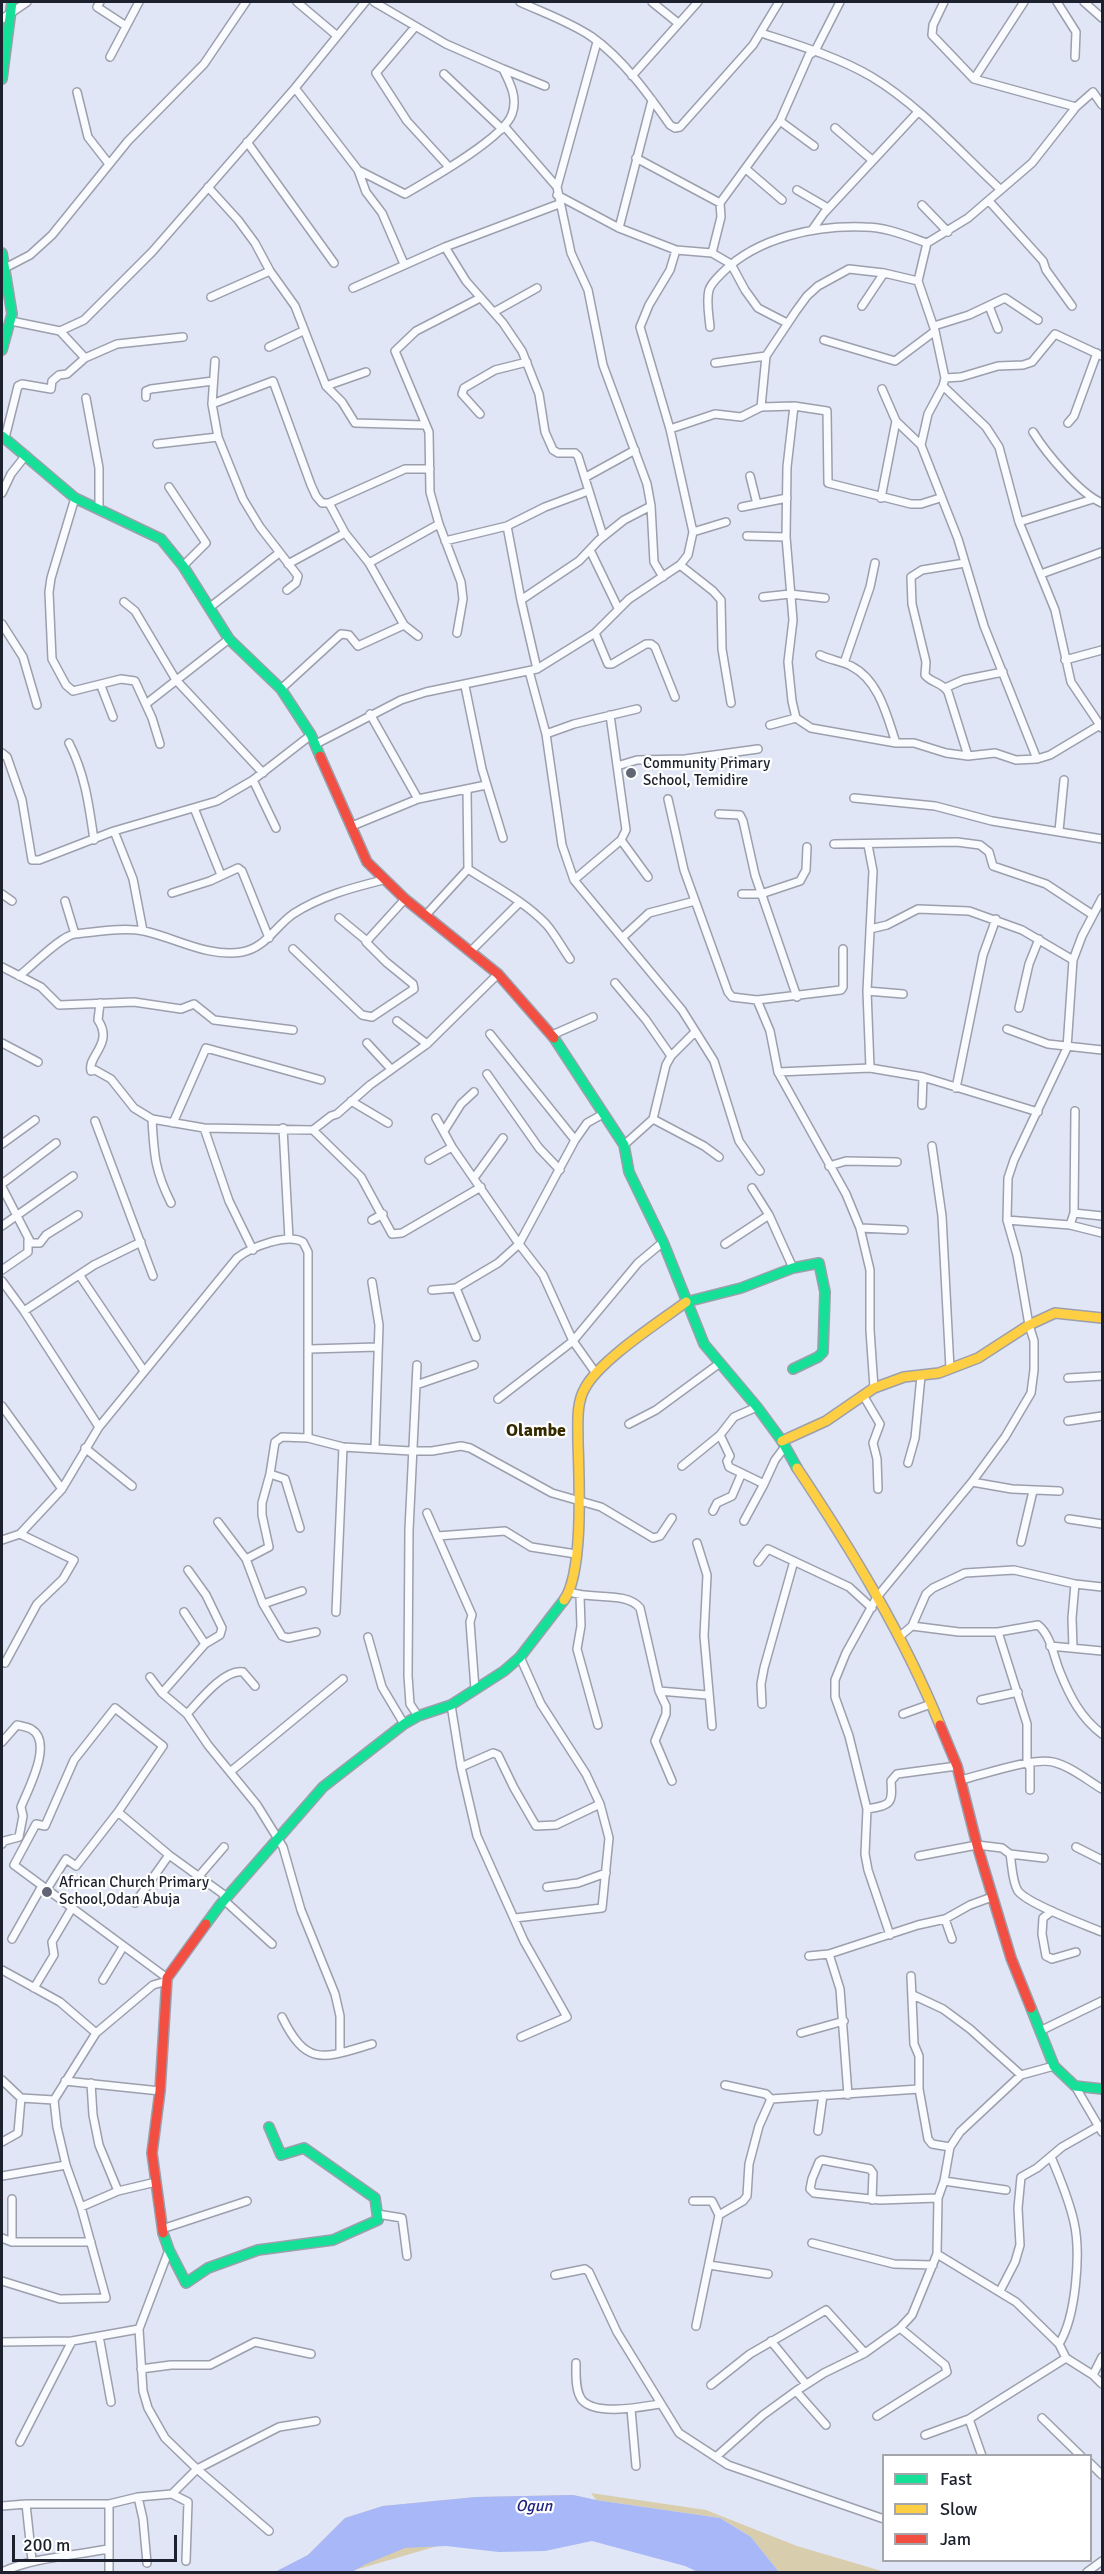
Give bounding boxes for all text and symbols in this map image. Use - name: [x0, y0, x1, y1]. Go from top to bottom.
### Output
- place label: Community Primary School, Temidire: [643, 755, 770, 790]
- marker: Community Primary School, Temidire: [624, 766, 638, 780]
- district label: Olambe: [506, 1420, 566, 1442]
- place label: African Church Primary School,Odan Abuja: [59, 1874, 209, 1909]
- marker: African Church Primary School,Odan Abuja: [40, 1885, 54, 1899]
- legend: [882, 2454, 1092, 2562]
- text: Fast: [940, 2468, 972, 2490]
- water label: Ogun: [516, 2497, 552, 2517]
- text: Slow: [940, 2498, 977, 2520]
- scale bar: [15, 2523, 180, 2561]
- text: Jam: [940, 2528, 971, 2550]
- text: 200 m: [23, 2534, 70, 2556]

